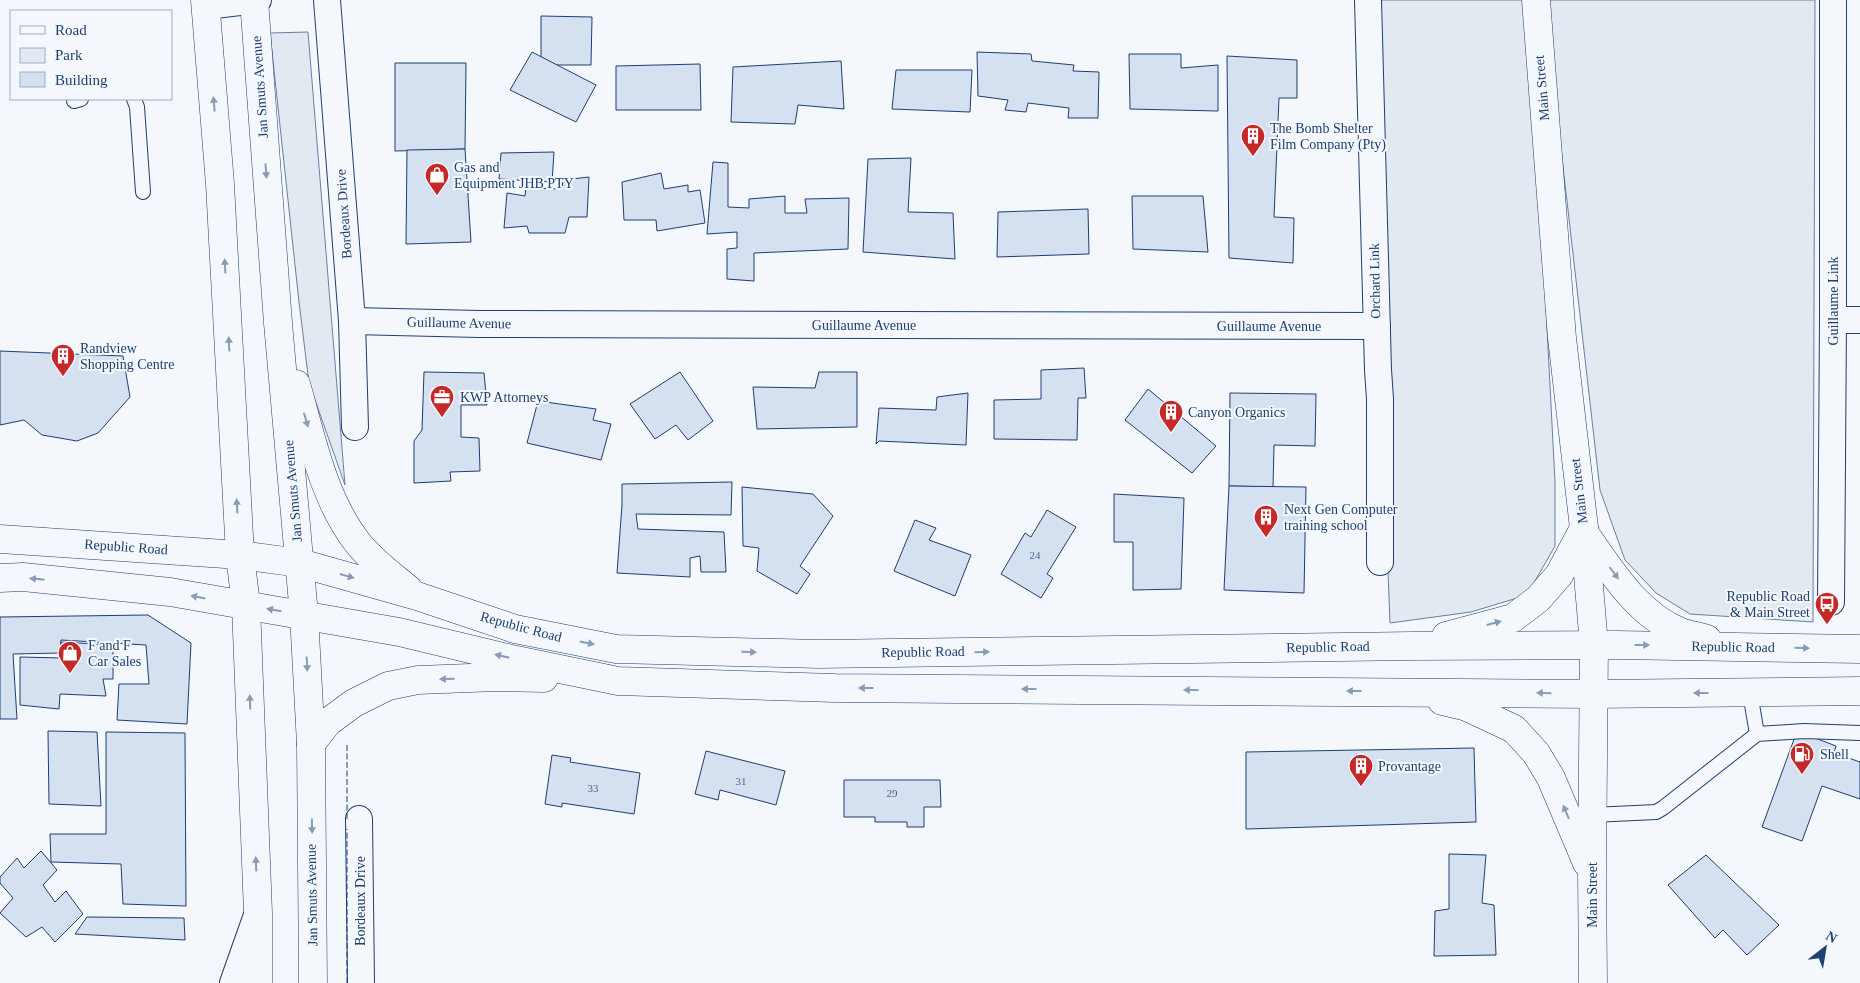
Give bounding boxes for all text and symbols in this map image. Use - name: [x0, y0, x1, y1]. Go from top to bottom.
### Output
- legend: [10, 10, 172, 100]
- text: Road: [55, 22, 87, 38]
- street label: Jan Smuts Avenue: [249, 35, 271, 139]
- text: Park: [55, 47, 83, 63]
- street label: Main Street: [1532, 55, 1552, 121]
- text: Building: [55, 72, 108, 88]
- one-way arrow: [209, 96, 217, 112]
- place label: The Bomb Shelter Film Company (Pty): [1270, 121, 1386, 153]
- building icon: The Bomb Shelter Film Company (Pty): [1240, 123, 1266, 157]
- place label: Gas and Equipment JHB PTY: [454, 160, 574, 191]
- shop icon: Gas and Equipment JHB PTY: [424, 162, 450, 196]
- one-way arrow: [263, 164, 271, 180]
- street label: Bordeaux Drive: [333, 169, 355, 259]
- street label: Orchard Link: [1367, 243, 1383, 319]
- street label: Guillaume Link: [1826, 256, 1841, 346]
- one-way arrow: [220, 258, 228, 274]
- street label: Guillaume Avenue: [407, 315, 511, 331]
- street label: Guillaume Avenue: [812, 318, 916, 333]
- street label: Guillaume Avenue: [1217, 319, 1321, 334]
- one-way arrow: [225, 336, 233, 352]
- place label: Randview Shopping Centre: [80, 341, 175, 372]
- building icon: Randview Shopping Centre: [50, 343, 76, 377]
- office icon: KWP Attorneys: [429, 384, 455, 418]
- place label: KWP Attorneys: [460, 390, 549, 405]
- building icon: Canyon Organics: [1158, 399, 1184, 433]
- place label: Canyon Organics: [1188, 405, 1285, 420]
- one-way arrow: [303, 413, 311, 428]
- street label: Jan Smuts Avenue: [281, 439, 305, 543]
- street label: Main Street: [1568, 457, 1590, 525]
- one-way arrow: [233, 498, 241, 514]
- place label: Next Gen Computer training school: [1284, 502, 1398, 533]
- building icon: Next Gen Computer training school: [1253, 504, 1279, 538]
- street label: Republic Road: [84, 537, 168, 557]
- house number: 24: [1030, 549, 1041, 561]
- one-way arrow: [1608, 566, 1619, 579]
- one-way arrow: [339, 572, 354, 580]
- one-way arrow: [29, 575, 45, 583]
- place label: Republic Road & Main Street: [1726, 589, 1810, 620]
- bus stop icon: Republic Road & Main Street: [1814, 591, 1840, 625]
- one-way arrow: [190, 593, 206, 601]
- one-way arrow: [266, 606, 282, 614]
- street label: Republic Road: [479, 609, 563, 645]
- one-way arrow: [1486, 619, 1501, 627]
- place label: F and F Car Sales: [88, 638, 141, 669]
- street label: Republic Road: [1286, 639, 1370, 655]
- street label: Republic Road: [1691, 639, 1775, 655]
- shop icon: F and F Car Sales: [57, 640, 83, 674]
- one-way arrow: [580, 640, 596, 648]
- one-way arrow: [1635, 641, 1651, 649]
- street label: Republic Road: [881, 644, 965, 660]
- one-way arrow: [1794, 644, 1810, 652]
- one-way arrow: [974, 647, 990, 655]
- one-way arrow: [741, 648, 757, 656]
- one-way arrow: [494, 652, 509, 660]
- one-way arrow: [303, 656, 311, 672]
- one-way arrow: [439, 675, 455, 683]
- one-way arrow: [858, 684, 874, 692]
- one-way arrow: [1020, 685, 1036, 693]
- one-way arrow: [1183, 686, 1199, 694]
- one-way arrow: [1345, 687, 1361, 695]
- one-way arrow: [1536, 689, 1552, 697]
- one-way arrow: [1693, 689, 1709, 697]
- one-way arrow: [246, 694, 254, 710]
- fuel station icon: Shell: [1789, 741, 1815, 775]
- place label: Shell: [1820, 747, 1849, 762]
- building icon: Provantage: [1348, 753, 1374, 787]
- place label: Provantage: [1378, 759, 1441, 774]
- house number: 31: [736, 775, 747, 787]
- house number: 33: [588, 782, 599, 794]
- house number: 29: [887, 787, 898, 799]
- one-way arrow: [1562, 804, 1570, 819]
- one-way arrow: [308, 819, 316, 835]
- street label: Jan Smuts Avenue: [304, 844, 320, 946]
- one-way arrow: [252, 856, 260, 872]
- street label: Bordeaux Drive: [353, 856, 368, 946]
- street label: Main Street: [1585, 862, 1600, 928]
- north arrow: [1800, 923, 1850, 973]
- text: N: [1823, 928, 1840, 946]

